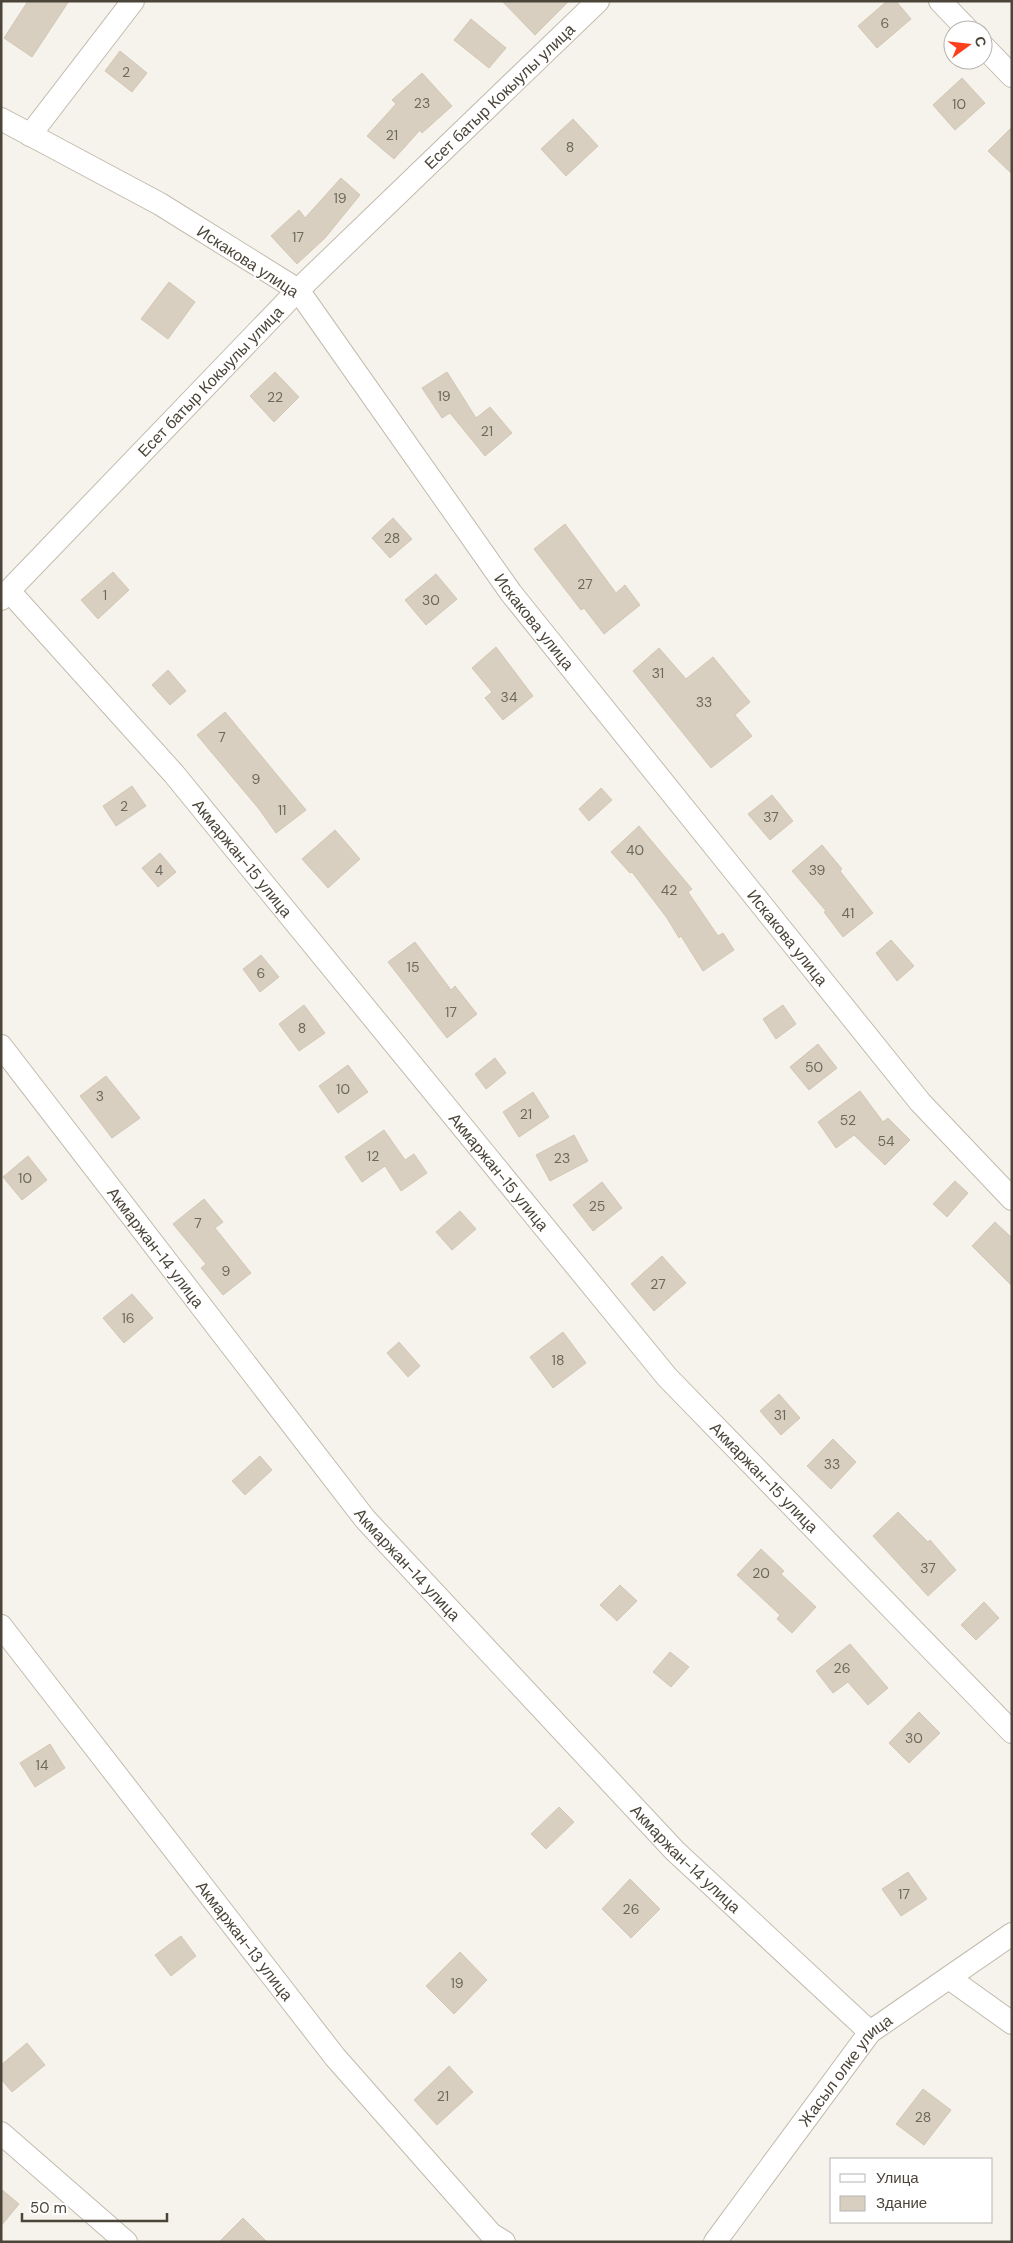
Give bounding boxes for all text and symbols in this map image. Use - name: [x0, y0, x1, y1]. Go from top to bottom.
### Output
- house number: 6: [881, 14, 889, 32]
- street label: Есет батыр Кокыулы улица: [420, 19, 579, 174]
- north arrow: [943, 20, 993, 70]
- text: С: [971, 34, 991, 49]
- house number: 2: [122, 63, 130, 81]
- house number: 23: [414, 94, 430, 112]
- house number: 10: [952, 95, 966, 113]
- house number: 21: [386, 126, 398, 144]
- house number: 8: [566, 138, 574, 156]
- house number: 19: [333, 189, 347, 207]
- street label: Искакова улица: [193, 221, 303, 302]
- house number: 17: [292, 228, 304, 246]
- street label: Есет батыр Кокыулы улица: [133, 302, 288, 461]
- house number: 19: [437, 387, 451, 405]
- house number: 22: [267, 388, 283, 406]
- house number: 21: [481, 422, 493, 440]
- house number: 28: [384, 529, 400, 547]
- street label: Искакова улица: [489, 569, 579, 674]
- house number: 27: [577, 575, 593, 593]
- house number: 1: [103, 586, 107, 604]
- house number: 30: [422, 591, 440, 609]
- house number: 31: [652, 664, 664, 682]
- house number: 34: [501, 688, 518, 706]
- house number: 33: [696, 693, 712, 711]
- house number: 7: [218, 728, 226, 746]
- house number: 9: [252, 770, 261, 788]
- street label: Акмаржан-15 улица: [188, 795, 297, 922]
- house number: 2: [120, 797, 128, 815]
- house number: 11: [278, 801, 286, 819]
- house number: 37: [763, 808, 779, 826]
- house number: 40: [626, 841, 644, 859]
- house number: 4: [155, 861, 164, 879]
- house number: 39: [809, 861, 826, 879]
- house number: 42: [661, 881, 677, 899]
- street label: Искакова улица: [742, 885, 832, 990]
- house number: 41: [842, 904, 854, 922]
- house number: 15: [407, 958, 419, 976]
- house number: 6: [257, 964, 265, 982]
- house number: 17: [445, 1003, 457, 1021]
- house number: 8: [298, 1019, 306, 1037]
- house number: 50: [805, 1058, 823, 1076]
- house number: 10: [336, 1080, 350, 1098]
- house number: 3: [96, 1087, 104, 1105]
- house number: 21: [520, 1105, 532, 1123]
- street label: Акмаржан-15 улица: [444, 1109, 553, 1235]
- house number: 52: [840, 1111, 856, 1129]
- house number: 54: [877, 1132, 895, 1150]
- house number: 12: [367, 1147, 379, 1165]
- house number: 23: [554, 1149, 570, 1167]
- house number: 10: [18, 1169, 32, 1187]
- street label: Акмаржан-14 улица: [102, 1183, 209, 1312]
- house number: 25: [589, 1197, 605, 1215]
- house number: 7: [194, 1214, 202, 1232]
- house number: 9: [222, 1262, 231, 1280]
- house number: 27: [650, 1275, 666, 1293]
- house number: 16: [121, 1309, 135, 1327]
- house number: 18: [552, 1351, 564, 1369]
- house number: 31: [774, 1406, 786, 1424]
- street label: Акмаржан-15 улица: [705, 1418, 823, 1538]
- house number: 33: [824, 1455, 840, 1473]
- street label: Акмаржан-14 улица: [349, 1504, 465, 1626]
- house number: 37: [920, 1559, 936, 1577]
- house number: 20: [752, 1564, 770, 1582]
- house number: 26: [834, 1659, 850, 1677]
- house number: 30: [905, 1729, 923, 1747]
- house number: 14: [36, 1756, 49, 1774]
- street label: Акмаржан-14 улица: [626, 1800, 745, 1918]
- street label: Акмаржан-13 улица: [191, 1877, 298, 2005]
- house number: 17: [898, 1885, 910, 1903]
- house number: 26: [623, 1900, 639, 1918]
- house number: 19: [450, 1974, 464, 1992]
- street label: Жасыл олке улица: [794, 2010, 897, 2131]
- house number: 21: [437, 2087, 449, 2105]
- house number: 28: [915, 2108, 931, 2126]
- legend: [830, 2158, 993, 2223]
- text: Улица: [876, 2168, 919, 2188]
- scale bar: [22, 2190, 168, 2222]
- text: Здание: [876, 2193, 927, 2213]
- text: 50 m: [30, 2198, 67, 2218]

